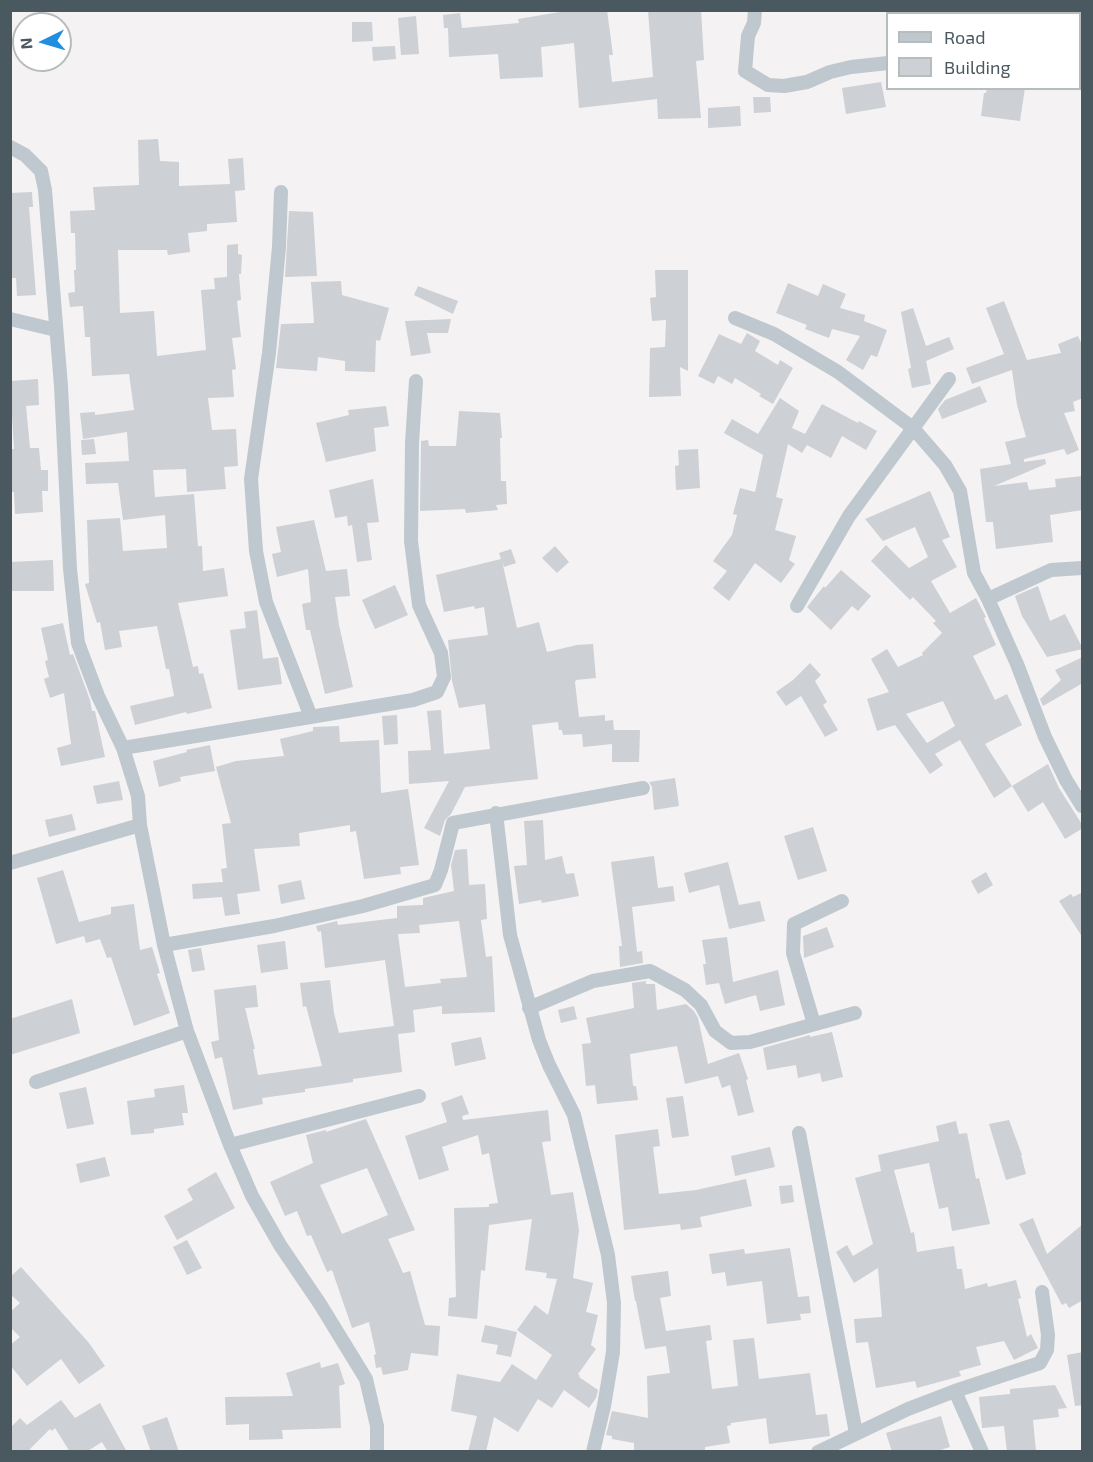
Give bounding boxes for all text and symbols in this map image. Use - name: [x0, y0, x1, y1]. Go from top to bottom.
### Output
- north arrow: [12, 12, 72, 72]
- legend: [886, 12, 1081, 90]
- text: Road: [944, 26, 985, 48]
- text: N: [16, 37, 36, 50]
- text: Building: [944, 56, 1011, 78]

